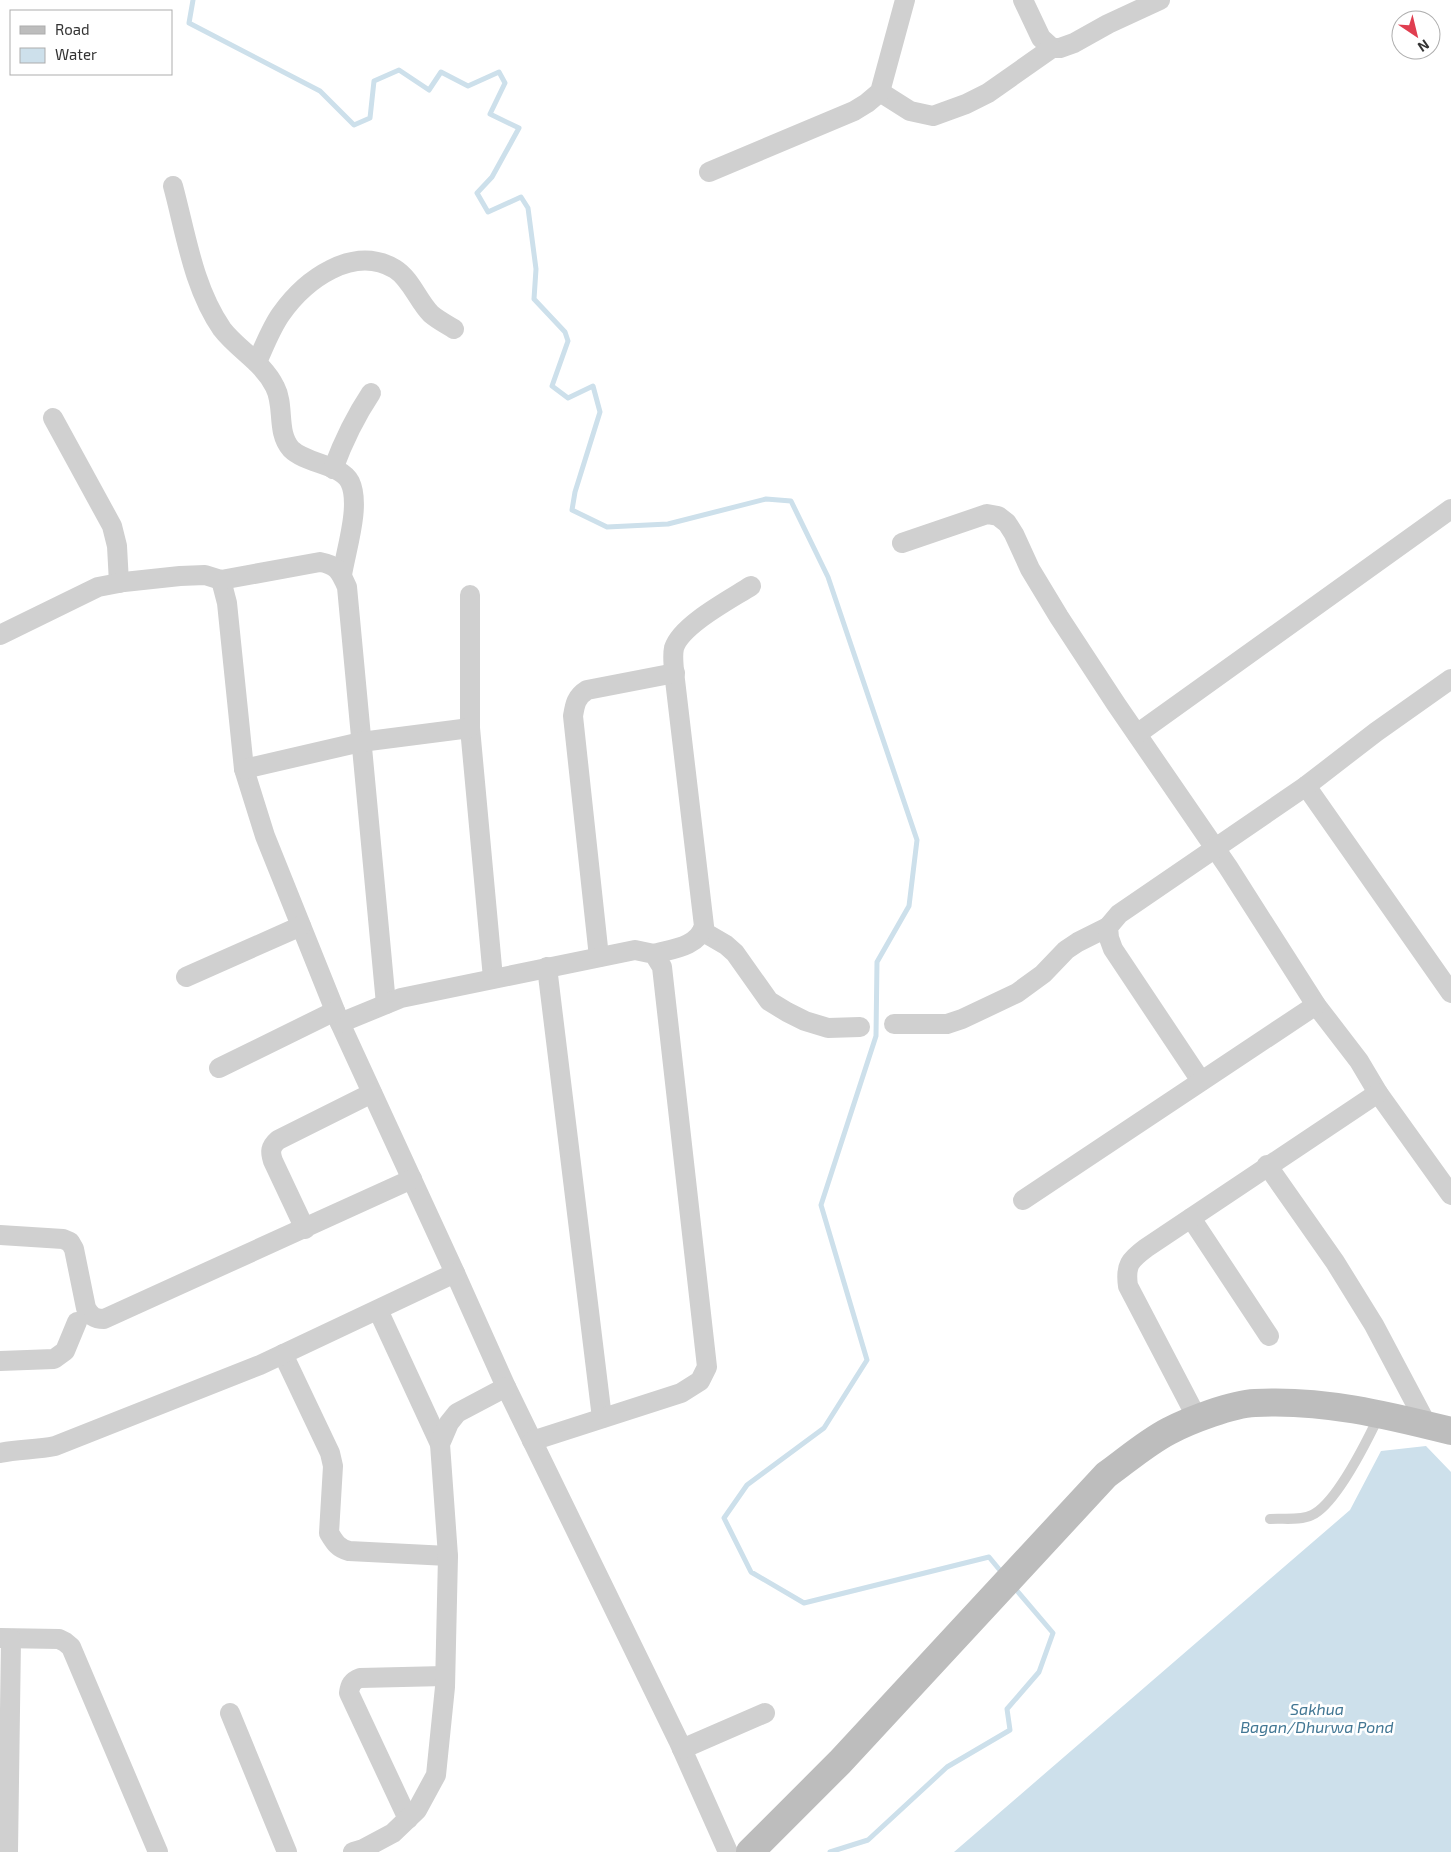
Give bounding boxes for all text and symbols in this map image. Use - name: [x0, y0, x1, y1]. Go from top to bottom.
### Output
- legend: [10, 10, 172, 75]
- north arrow: [1391, 10, 1441, 60]
- text: Road: [55, 20, 90, 38]
- text: N: [1415, 36, 1433, 56]
- text: Water: [55, 45, 97, 63]
- water label: Sakhua Bagan/Dhurwa Pond: [1240, 1699, 1394, 1736]

